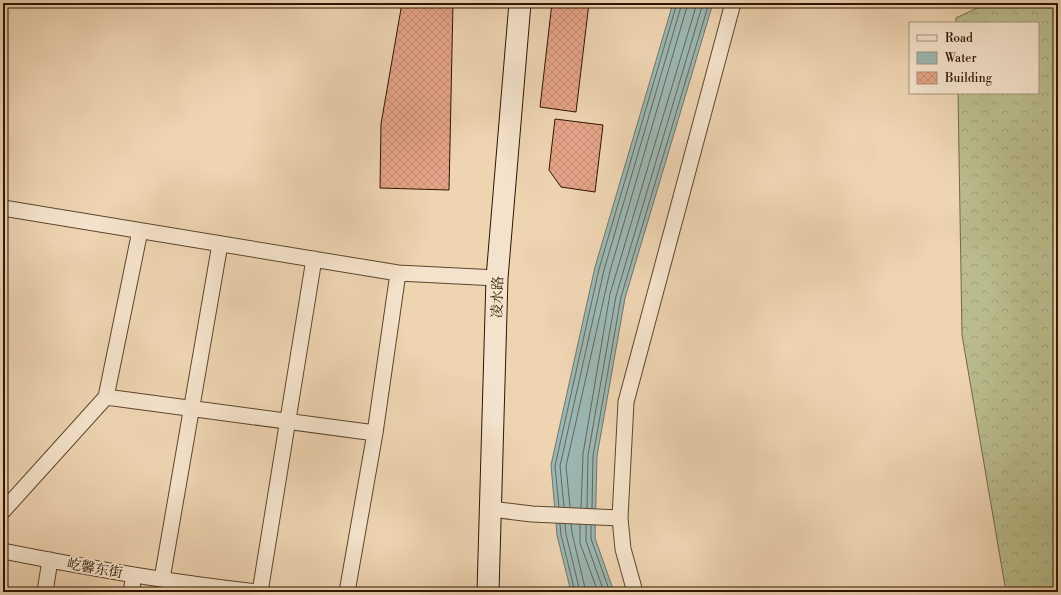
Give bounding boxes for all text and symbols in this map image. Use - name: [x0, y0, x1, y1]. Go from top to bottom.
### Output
- legend: [909, 22, 1039, 94]
- text: Road: [945, 31, 973, 46]
- text: Water: [944, 51, 977, 66]
- text: Building: [944, 71, 993, 86]
- street label: 凌水路: [488, 276, 508, 318]
- street label: 屹馨东街: [66, 555, 124, 583]

